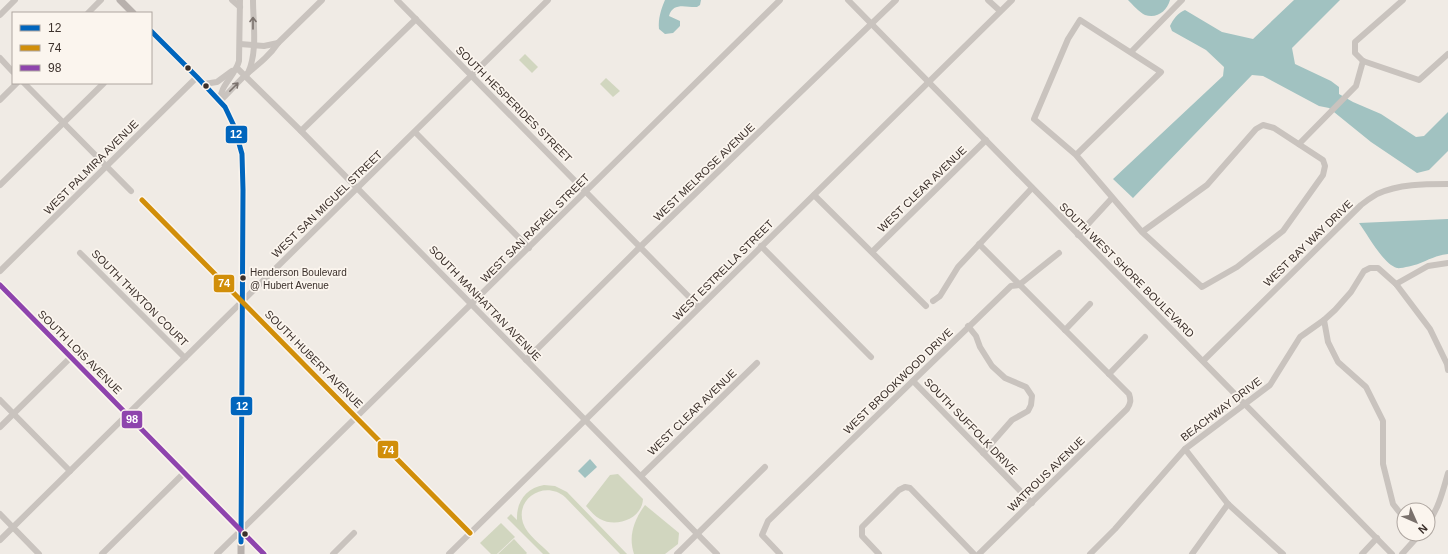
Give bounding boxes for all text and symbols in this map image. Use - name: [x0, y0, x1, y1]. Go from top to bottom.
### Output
- legend: [12, 12, 152, 84]
- one-way arrow: [249, 17, 257, 30]
- text: 12: [48, 21, 62, 35]
- text: 74: [48, 41, 62, 55]
- street label: SOUTH HESPERIDES STREET: [454, 44, 575, 165]
- text: 98: [48, 61, 62, 75]
- unlabelled marker: [183, 63, 193, 73]
- unlabelled marker: [201, 81, 211, 91]
- one-way arrow: [229, 82, 239, 92]
- street label: WEST PALMIRA AVENUE: [41, 117, 141, 217]
- street label: WEST MELROSE AVENUE: [651, 121, 757, 223]
- line badge: 12: [225, 125, 248, 144]
- text: 12: [230, 128, 242, 140]
- street label: WEST CLEAR AVENUE: [875, 144, 969, 234]
- street label: WEST SAN MIGUEL STREET: [269, 148, 385, 260]
- street label: WEST SAN RAFAEL STREET: [478, 171, 592, 285]
- street label: WEST BAY WAY DRIVE: [1261, 197, 1355, 289]
- street label: SOUTH WEST SHORE BOULEVARD: [1057, 200, 1197, 340]
- street label: WEST ESTRELLA STREET: [670, 217, 776, 323]
- street label: SOUTH MANHATTAN AVENUE: [427, 243, 543, 363]
- street label: SOUTH THIXTON COURT: [89, 247, 191, 349]
- place label: Henderson Boulevard @ Hubert Avenue: [250, 267, 347, 291]
- marker: Henderson Boulevard @ Hubert Avenue: [238, 273, 248, 283]
- line badge: 74: [213, 274, 235, 293]
- text: 74: [218, 277, 231, 289]
- street label: SOUTH LOIS AVENUE: [36, 308, 124, 396]
- street label: SOUTH HUBERT AVENUE: [263, 308, 365, 410]
- street label: WEST BROOKWOOD DRIVE: [841, 326, 955, 436]
- street label: WEST CLEAR AVENUE: [645, 367, 739, 457]
- street label: SOUTH SUFFOLK DRIVE: [922, 375, 1020, 477]
- street label: BEACHWAY DRIVE: [1178, 375, 1264, 443]
- line badge: 12: [230, 396, 253, 416]
- text: 12: [236, 400, 248, 412]
- line badge: 98: [121, 410, 143, 429]
- text: 98: [126, 413, 138, 425]
- street label: WATROUS AVENUE: [1005, 434, 1087, 514]
- line badge: 74: [377, 440, 399, 459]
- text: 74: [382, 444, 395, 456]
- north arrow: [1396, 502, 1436, 542]
- text: N: [1416, 522, 1430, 536]
- unlabelled marker: [240, 529, 250, 539]

